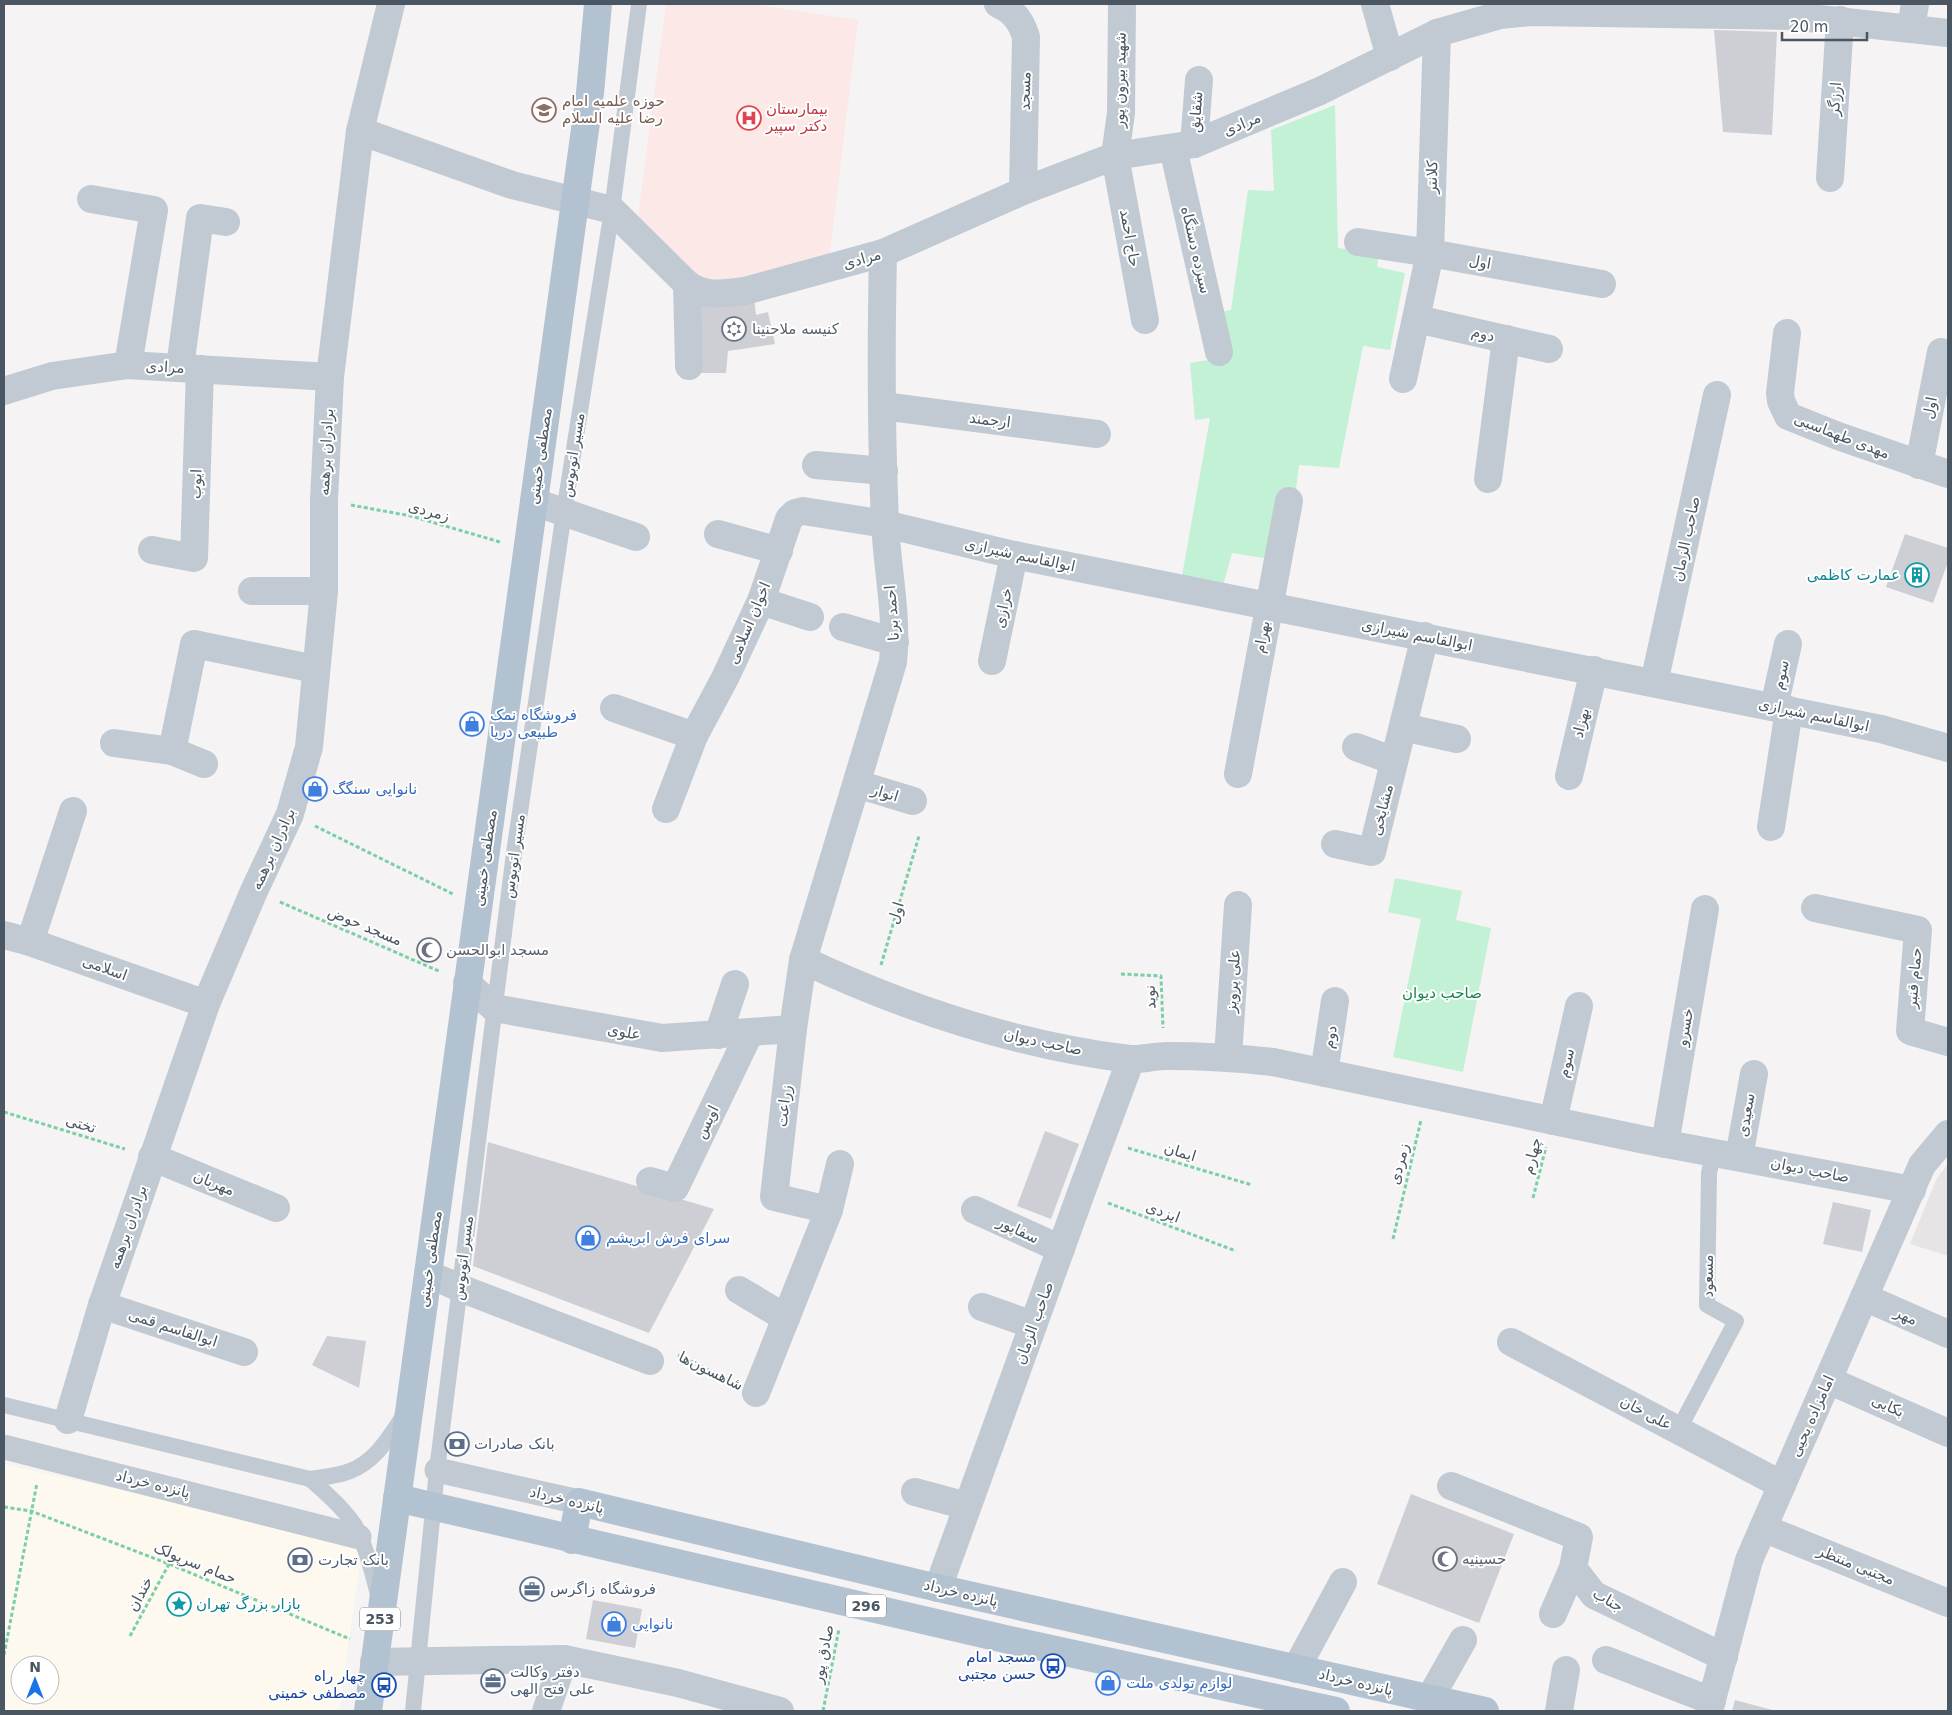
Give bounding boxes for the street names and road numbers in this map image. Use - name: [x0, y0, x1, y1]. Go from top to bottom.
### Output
- street label: شهید بیرون پور: [1110, 32, 1131, 129]
- street label: مسجد: [1016, 71, 1034, 111]
- street label: ارزگر: [1825, 81, 1845, 118]
- street label: شقایق: [1186, 91, 1206, 133]
- street label: مرادی: [1221, 108, 1263, 140]
- street label: کلانتر: [1422, 159, 1442, 195]
- street label: سیزده دستگاه: [1177, 205, 1215, 295]
- street label: حاج احمد: [1115, 208, 1144, 268]
- street label: مرادی: [841, 245, 883, 273]
- street label: اول: [1467, 251, 1493, 273]
- street label: دوم: [1470, 323, 1496, 345]
- street label: مرادی: [145, 357, 185, 377]
- street label: اول: [1919, 395, 1941, 421]
- street label: مصطفی خمینی: [524, 406, 556, 506]
- street label: برادران برهمه: [315, 408, 337, 496]
- street label: ارجمند: [968, 409, 1012, 431]
- street label: مهدی طهماسبی: [1792, 409, 1892, 463]
- street label: مسیر اتوبوس: [557, 411, 589, 499]
- street label: ایوب: [186, 469, 206, 499]
- street label: صاحب الزمان: [1668, 495, 1704, 583]
- street label: زمردی: [406, 497, 452, 525]
- street label: ابوالقاسم شیرازی: [963, 534, 1077, 576]
- street label: اخوان اسلامی: [724, 579, 774, 667]
- street label: احمد برنا: [881, 584, 903, 642]
- street label: خرازی: [990, 586, 1016, 630]
- street label: ابوالقاسم شیرازی: [1360, 615, 1474, 655]
- street label: بهرام: [1250, 619, 1274, 655]
- street label: سوم: [1769, 659, 1793, 691]
- street label: ابوالقاسم شیرازی: [1757, 694, 1871, 736]
- street label: بهزاد: [1569, 706, 1593, 740]
- street label: انوار: [868, 780, 901, 806]
- street label: مشایخی: [1367, 782, 1397, 838]
- street label: برادران برهمه: [247, 805, 299, 893]
- street label: مصطفی خمینی: [469, 808, 501, 908]
- street label: مسیر اتوبوس: [499, 813, 529, 899]
- street label: اول: [884, 900, 908, 926]
- street label: مسجد حوض: [325, 902, 405, 950]
- street label: حمام قنبر: [1902, 947, 1926, 1010]
- street label: علی پرویز: [1222, 949, 1245, 1014]
- street label: اسلامی: [80, 952, 130, 984]
- street label: نوید: [1141, 985, 1159, 1009]
- street label: خسرو: [1673, 1007, 1697, 1048]
- street label: علوی: [606, 1020, 642, 1044]
- street label: دوم: [1319, 1024, 1341, 1050]
- street label: صاحب دیوان: [1002, 1025, 1084, 1059]
- street label: سوم: [1554, 1047, 1578, 1079]
- street label: زراعت: [772, 1084, 796, 1128]
- street label: سعیدی: [1733, 1092, 1759, 1138]
- street label: اویس: [691, 1102, 723, 1142]
- street label: تختی: [64, 1111, 98, 1137]
- street label: چهارم: [1519, 1136, 1545, 1176]
- street label: ایمان: [1162, 1139, 1198, 1165]
- street label: زمردی: [1385, 1141, 1413, 1187]
- street label: صاحب دیوان: [1769, 1154, 1851, 1186]
- street label: مهربان: [191, 1167, 237, 1199]
- street label: برادران برهمه: [105, 1183, 151, 1271]
- street label: ایزدی: [1143, 1197, 1183, 1227]
- street label: مصطفی خمینی: [414, 1209, 446, 1309]
- street label: سفاپور: [993, 1212, 1042, 1248]
- street label: مسیر اتوبوس: [449, 1215, 477, 1301]
- street label: مسعود: [1699, 1254, 1717, 1298]
- street label: صاحب الزمان: [1011, 1279, 1057, 1367]
- street label: مهر: [1891, 1303, 1920, 1329]
- street label: ابوالقاسم قمی: [126, 1305, 220, 1351]
- street label: شاهسون‌ها: [676, 1348, 746, 1394]
- street label: امامزاده یحیی: [1786, 1372, 1838, 1460]
- street label: بکایی: [1869, 1391, 1907, 1421]
- street label: علی خان: [1617, 1392, 1675, 1434]
- street label: پانزده خرداد: [114, 1466, 192, 1503]
- street label: پانزده خرداد: [528, 1483, 606, 1518]
- street label: حمام سرپولک: [151, 1538, 239, 1589]
- street label: مجتبی منتظر: [1814, 1541, 1897, 1589]
- street label: خندان: [123, 1574, 157, 1614]
- street label: پانزده خرداد: [922, 1576, 1000, 1611]
- street label: جناب: [1589, 1584, 1627, 1616]
- road number: 296: [846, 1594, 886, 1618]
- road number: 253: [360, 1608, 400, 1630]
- street label: صادق پور: [808, 1623, 838, 1686]
- street label: پانزده خرداد: [1317, 1665, 1395, 1700]

